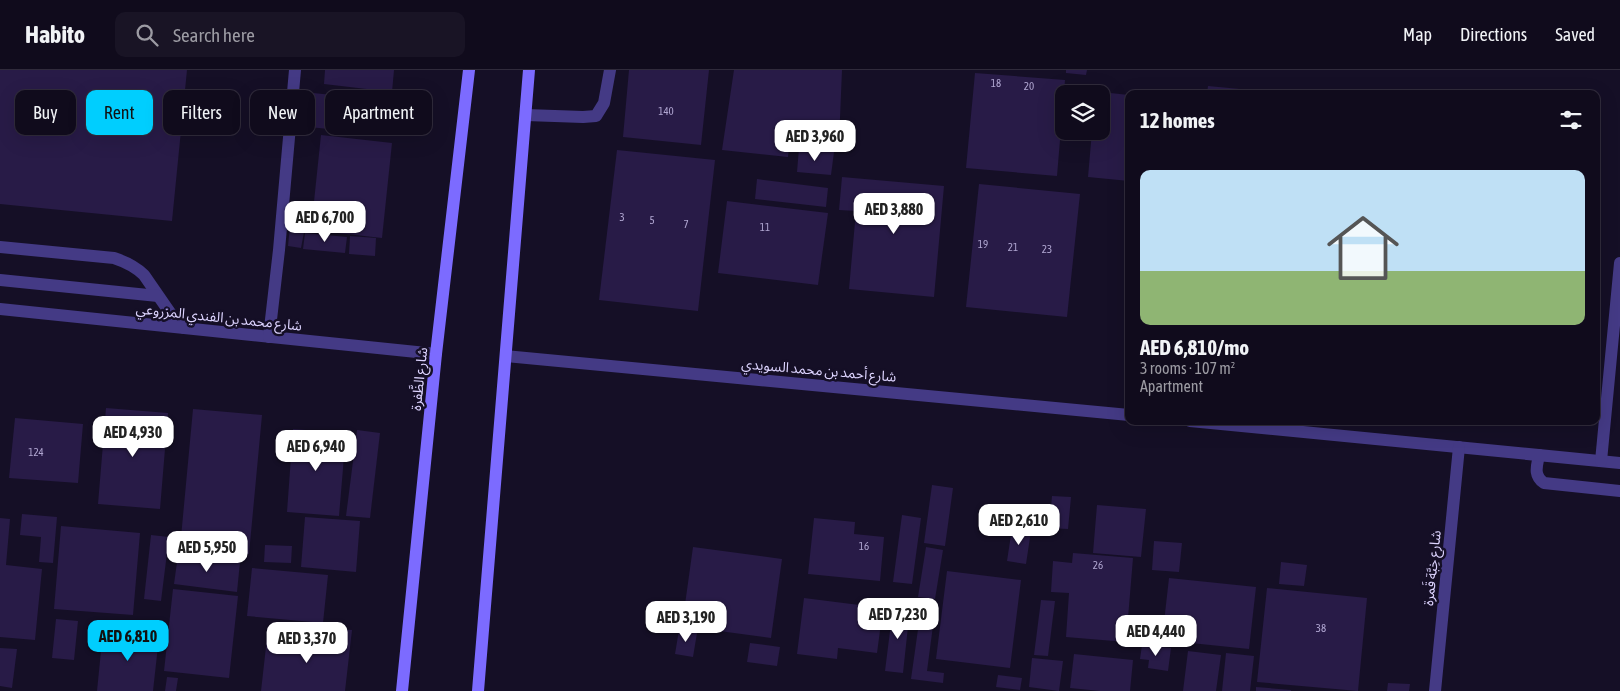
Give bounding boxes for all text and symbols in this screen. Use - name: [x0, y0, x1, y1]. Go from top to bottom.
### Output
- search box: [115, 12, 465, 57]
- text: Habito: [25, 21, 85, 48]
- icon: search: [133, 21, 161, 49]
- text: Search here: [173, 24, 255, 46]
- text: Map: [1403, 24, 1432, 45]
- text: Directions: [1460, 24, 1527, 45]
- text: Saved: [1555, 24, 1595, 45]
- house number: 18: [991, 77, 1001, 89]
- house number: 20: [1024, 80, 1034, 92]
- map controls: [1055, 85, 1110, 140]
- button: layers: [1055, 85, 1110, 140]
- chip: Buy: [15, 90, 76, 135]
- chip: Rent: [86, 90, 153, 135]
- chip: Filters: [163, 90, 240, 135]
- chip: New: [250, 90, 315, 135]
- chip: Apartment: [325, 90, 432, 135]
- house number: 140: [658, 105, 674, 117]
- icon: filters: [1557, 106, 1585, 134]
- text: 12 homes: [1140, 108, 1215, 132]
- pin: AED 3,960: [758, 119, 872, 162]
- text: AED 3,960: [786, 127, 844, 145]
- pin: AED 3,880: [837, 192, 951, 235]
- pin: AED 6,700: [268, 200, 382, 243]
- text: AED 3,880: [865, 200, 923, 218]
- icon: home: [1318, 203, 1408, 293]
- text: AED 6,700: [296, 208, 354, 226]
- house number: 3: [619, 211, 625, 223]
- house number: 5: [649, 214, 655, 226]
- house number: 7: [683, 218, 689, 230]
- house number: 11: [760, 221, 770, 233]
- house number: 19: [978, 238, 988, 250]
- house number: 21: [1008, 241, 1018, 253]
- house number: 23: [1042, 243, 1052, 255]
- street label: شارع محمد بن الفندي المزروعي: [135, 300, 303, 337]
- text: AED 6,810/mo: [1140, 335, 1249, 359]
- street label: شارع الظَّفرة: [405, 346, 433, 412]
- street label: شارع أحمد بن محمد السويدي: [741, 354, 897, 388]
- text: 3 rooms · 107 m²: [1140, 359, 1235, 377]
- text: Apartment: [1140, 377, 1203, 395]
- pin: AED 4,930: [76, 416, 190, 458]
- text: AED 4,930: [104, 423, 162, 441]
- pin: AED 6,940: [259, 430, 373, 472]
- text: AED 6,940: [287, 437, 345, 455]
- house number: 124: [28, 446, 44, 458]
- pin: AED 2,610: [962, 504, 1076, 546]
- text: AED 2,610: [990, 511, 1048, 529]
- street label: شارع خِبَّة قَمرة: [1419, 529, 1447, 607]
- pin: AED 5,950: [150, 530, 264, 573]
- text: AED 5,950: [178, 538, 236, 556]
- house number: 16: [859, 540, 869, 552]
- house number: 26: [1093, 559, 1103, 571]
- pin: AED 7,230: [841, 598, 955, 640]
- pin: AED 3,190: [629, 600, 743, 643]
- text: AED 7,230: [869, 605, 927, 623]
- text: AED 3,190: [657, 608, 715, 626]
- pin: AED 4,440: [1099, 614, 1213, 657]
- pin: AED 6,810: [71, 620, 185, 662]
- pin: AED 3,370: [250, 622, 364, 664]
- text: AED 4,440: [1127, 622, 1185, 640]
- house number: 38: [1316, 622, 1326, 634]
- text: AED 6,810: [99, 627, 157, 645]
- text: AED 3,370: [278, 629, 336, 647]

